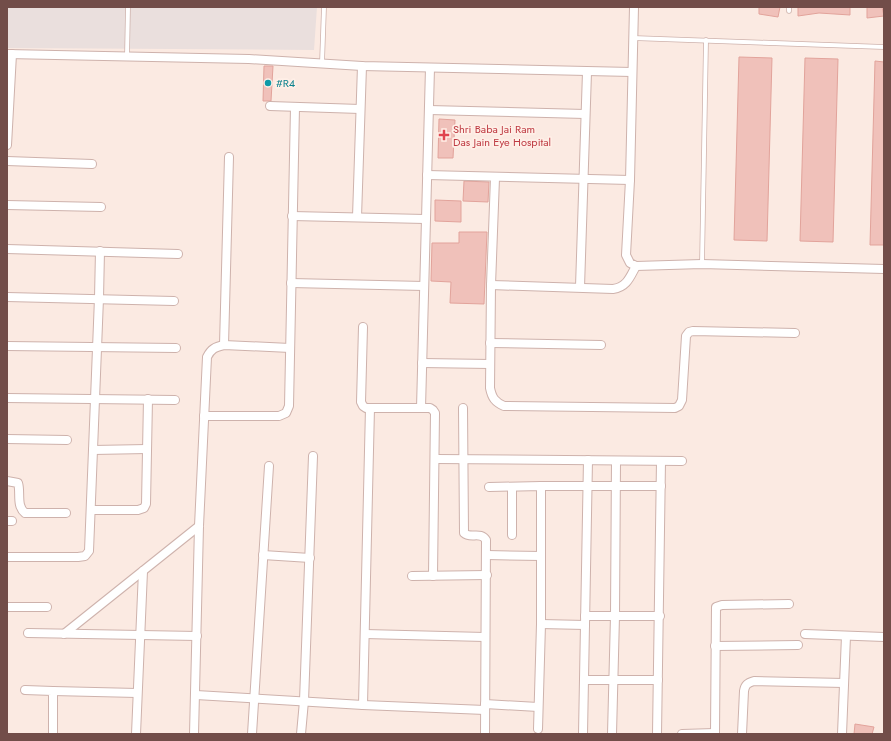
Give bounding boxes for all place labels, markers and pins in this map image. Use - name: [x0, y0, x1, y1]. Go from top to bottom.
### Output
- place label: #R4: [276, 75, 296, 91]
- marker: #R4: [263, 78, 273, 88]
- place label: Shri Baba Jai Ram Das Jain Eye Hospital: [453, 121, 551, 150]
- marker: Shri Baba Jai Ram Das Jain Eye Hospital: [438, 129, 450, 141]

